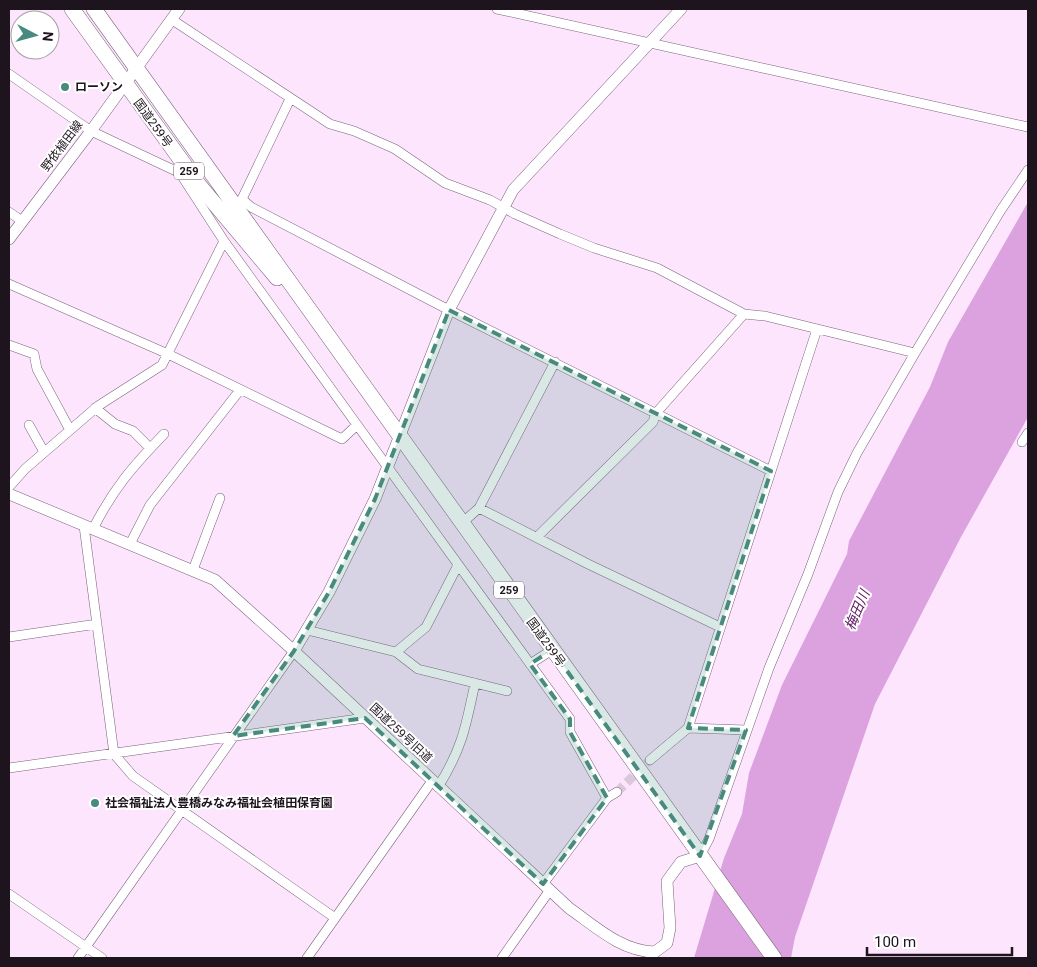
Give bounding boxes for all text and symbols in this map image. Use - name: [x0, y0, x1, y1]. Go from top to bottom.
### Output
- north arrow: [10, 10, 60, 60]
- text: N: [39, 31, 56, 42]
- place label: ローソン: [75, 80, 123, 94]
- marker: ローソン: [59, 81, 71, 93]
- street label: 国道259号: [131, 96, 175, 150]
- street label: 野依植田線: [38, 118, 86, 174]
- road number: 259: [174, 162, 204, 180]
- road number: 259: [494, 582, 524, 598]
- water label: 梅田川: [841, 586, 873, 632]
- street label: 国道259号: [524, 615, 568, 669]
- street label: 国道259号旧道: [367, 701, 435, 765]
- place label: 社会福祉法人豊橋みなみ福祉会植田保育園: [105, 796, 333, 810]
- marker: 社会福祉法人豊橋みなみ福祉会植田保育園: [89, 797, 101, 809]
- scale bar: [867, 924, 1012, 956]
- text: 100 m: [874, 933, 916, 951]

